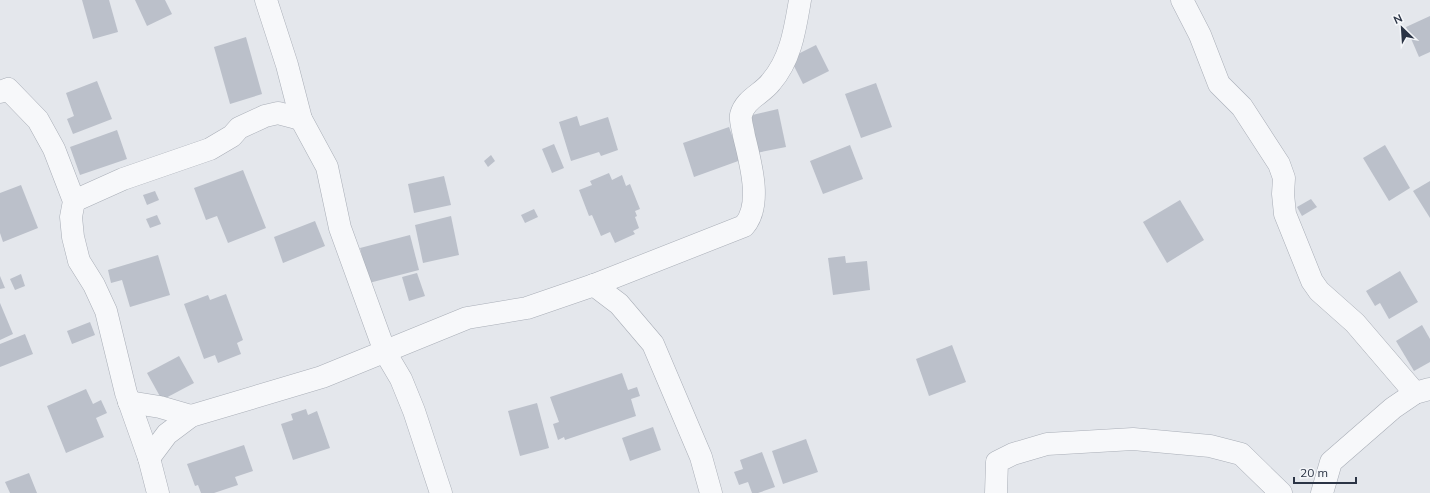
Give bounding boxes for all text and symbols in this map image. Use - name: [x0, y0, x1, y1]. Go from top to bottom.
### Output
- north arrow: [1382, 8, 1422, 48]
- text: N: [1391, 11, 1404, 27]
- scale bar: [1294, 459, 1356, 485]
- text: 20 m: [1300, 465, 1328, 480]

